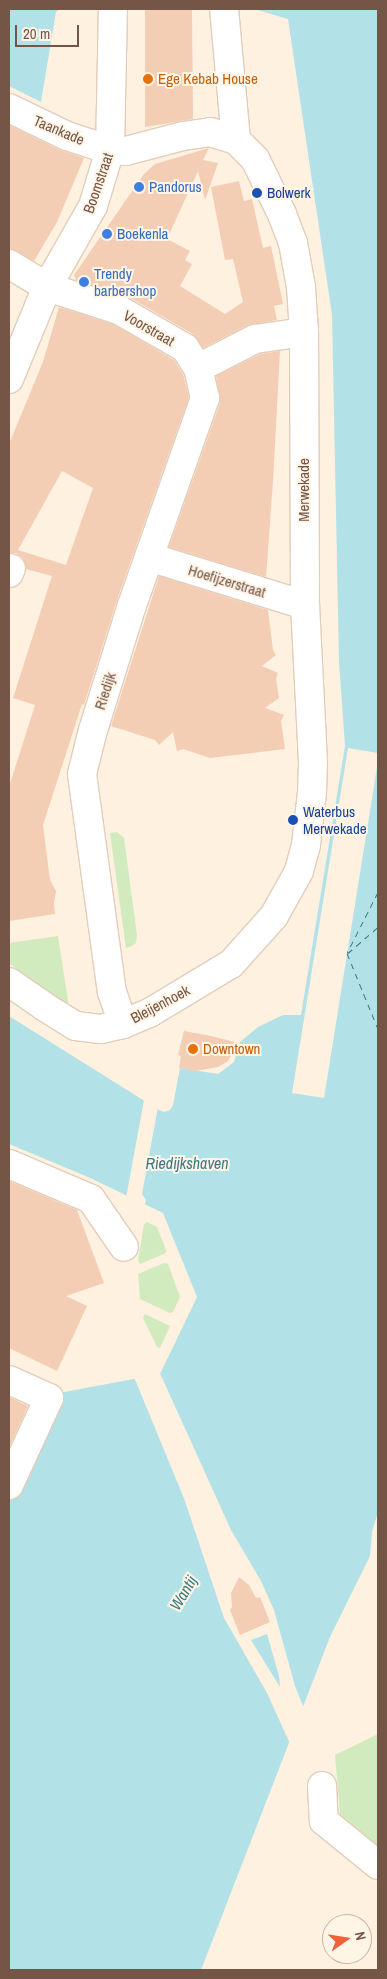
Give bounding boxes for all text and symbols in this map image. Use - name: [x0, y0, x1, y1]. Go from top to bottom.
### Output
- scale bar: [18, 15, 81, 47]
- text: 20 m: [23, 23, 50, 44]
- place label: Ege Kebab House: [158, 70, 258, 88]
- marker: Ege Kebab House: [142, 73, 154, 85]
- street label: Taankade: [31, 111, 87, 149]
- street label: Boomstraat: [79, 150, 117, 216]
- place label: Pandorus: [149, 178, 202, 196]
- marker: Pandorus: [133, 181, 145, 193]
- place label: Bolwerk: [267, 184, 311, 202]
- marker: Bolwerk: [251, 187, 263, 199]
- place label: Boekenla: [117, 225, 168, 243]
- marker: Boekenla: [101, 228, 113, 240]
- place label: Trendy barbershop: [94, 264, 156, 299]
- marker: Trendy barbershop: [78, 276, 90, 288]
- street label: Voorstraat: [120, 306, 178, 350]
- street label: Merwekade: [295, 458, 313, 522]
- street label: Hoefijzerstraat: [186, 561, 268, 601]
- street label: Riedijk: [91, 670, 119, 712]
- place label: Waterbus Merwekade: [303, 802, 367, 837]
- marker: Waterbus Merwekade: [287, 814, 299, 826]
- street label: Bleijenhoek: [127, 981, 193, 1027]
- place label: Downtown: [203, 1040, 260, 1058]
- marker: Downtown: [187, 1043, 199, 1055]
- water label: Riedijkshaven: [145, 1153, 229, 1173]
- water label: Wantij: [165, 1572, 201, 1614]
- north arrow: [322, 1914, 372, 1964]
- text: N: [351, 1930, 370, 1942]

